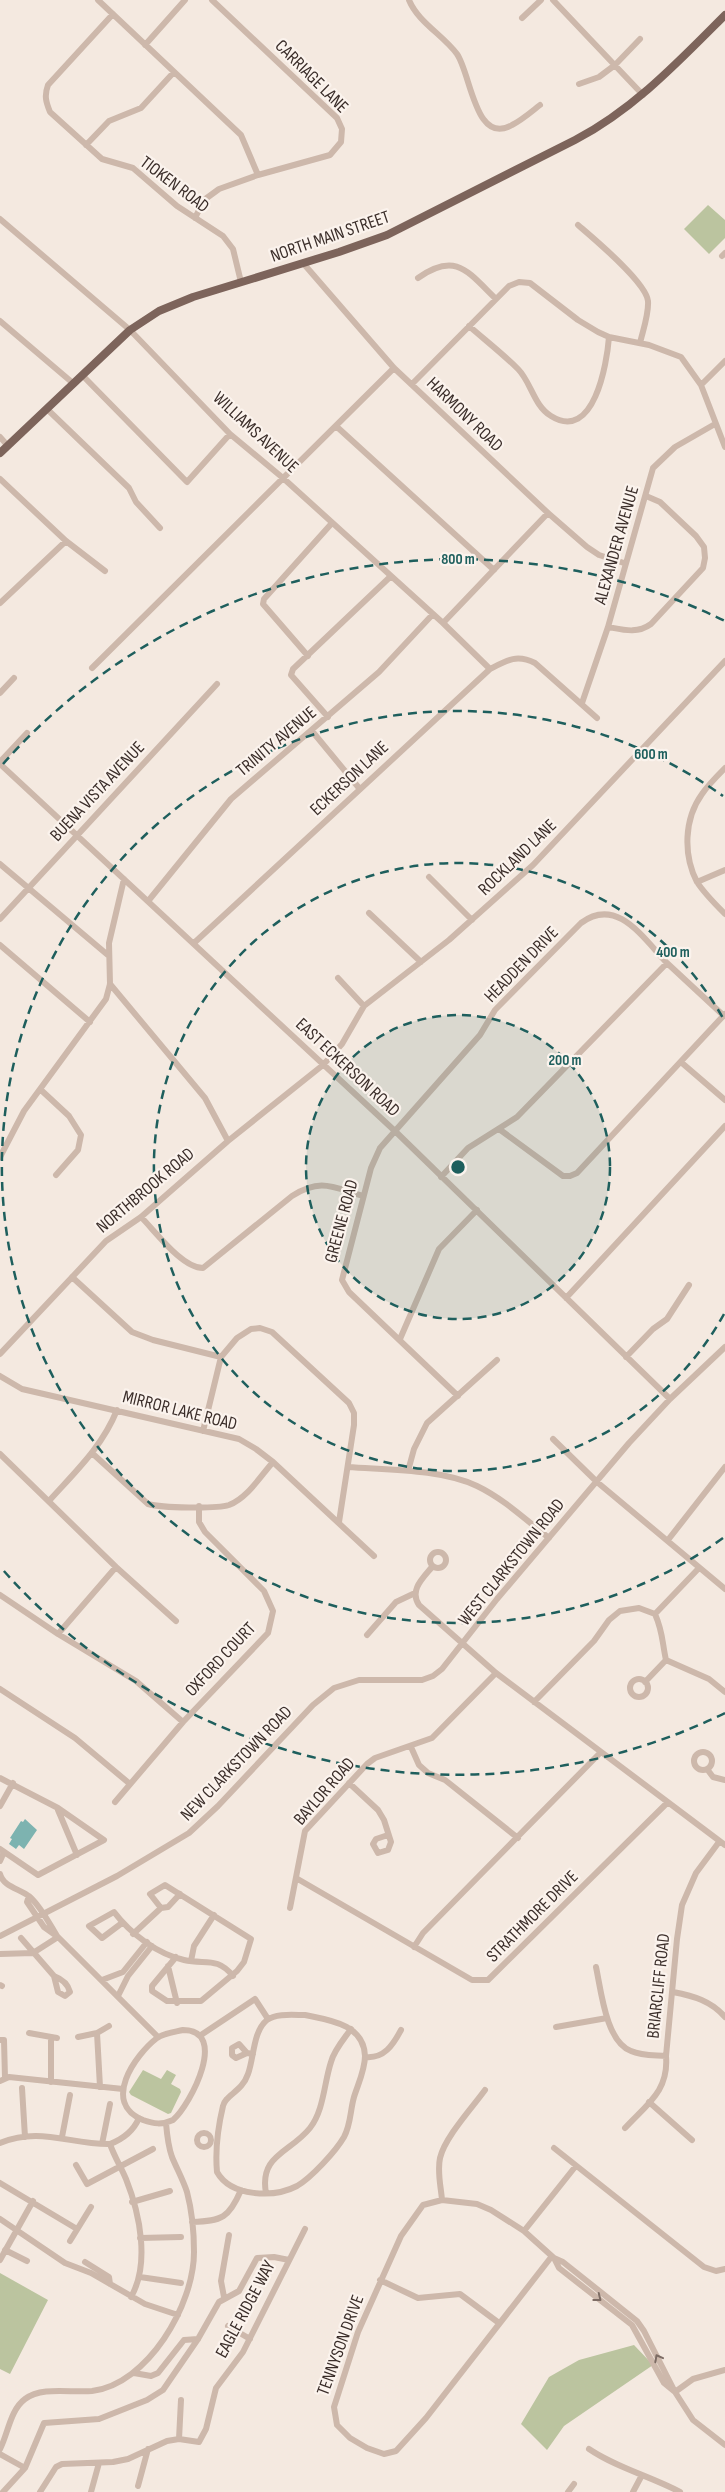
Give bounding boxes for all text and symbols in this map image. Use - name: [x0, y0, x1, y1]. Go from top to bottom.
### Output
- street label: CARRIAGE LANE: [271, 35, 353, 117]
- street label: TIOKEN ROAD: [136, 152, 213, 217]
- street label: NORTH MAIN STREET: [268, 206, 393, 267]
- street label: HARMONY ROAD: [422, 373, 507, 456]
- street label: WILLIAMS AVENUE: [208, 387, 303, 477]
- street label: ALEXANDER AVENUE: [589, 484, 643, 608]
- text: 800 m: [441, 550, 475, 569]
- street label: TRINITY AVENUE: [232, 702, 321, 781]
- street label: BUENA VISTA AVENUE: [46, 737, 149, 846]
- street label: ECKERSON LANE: [306, 737, 393, 820]
- text: 600 m: [634, 745, 668, 764]
- street label: ROCKLAND LANE: [474, 815, 561, 900]
- street label: HEADDEN DRIVE: [480, 922, 563, 1007]
- text: 400 m: [656, 943, 690, 962]
- street label: EAST ECKERSON ROAD: [291, 1014, 404, 1121]
- text: 200 m: [548, 1051, 582, 1070]
- street label: NORTHBROOK ROAD: [92, 1143, 198, 1237]
- centre of rings: [449, 1158, 467, 1176]
- street label: GREENE ROAD: [320, 1177, 363, 1265]
- street label: MIRROR LAKE ROAD: [120, 1386, 239, 1435]
- street label: WEST CLARKSTOWN ROAD: [454, 1495, 569, 1630]
- street label: OXFORD COURT: [181, 1618, 260, 1701]
- street label: NEW CLARKSTOWN ROAD: [176, 1702, 297, 1825]
- street label: BAYLOR ROAD: [289, 1753, 359, 1829]
- street label: STRATHMORE DRIVE: [482, 1866, 583, 1967]
- street label: BRIARCLIFF ROAD: [643, 1933, 674, 2040]
- street label: EAGLE RIDGE WAY: [211, 2257, 280, 2361]
- street label: TENNYSON DRIVE: [313, 2292, 368, 2398]
- one-way arrow: [592, 2292, 602, 2301]
- one-way arrow: [654, 2354, 664, 2363]

